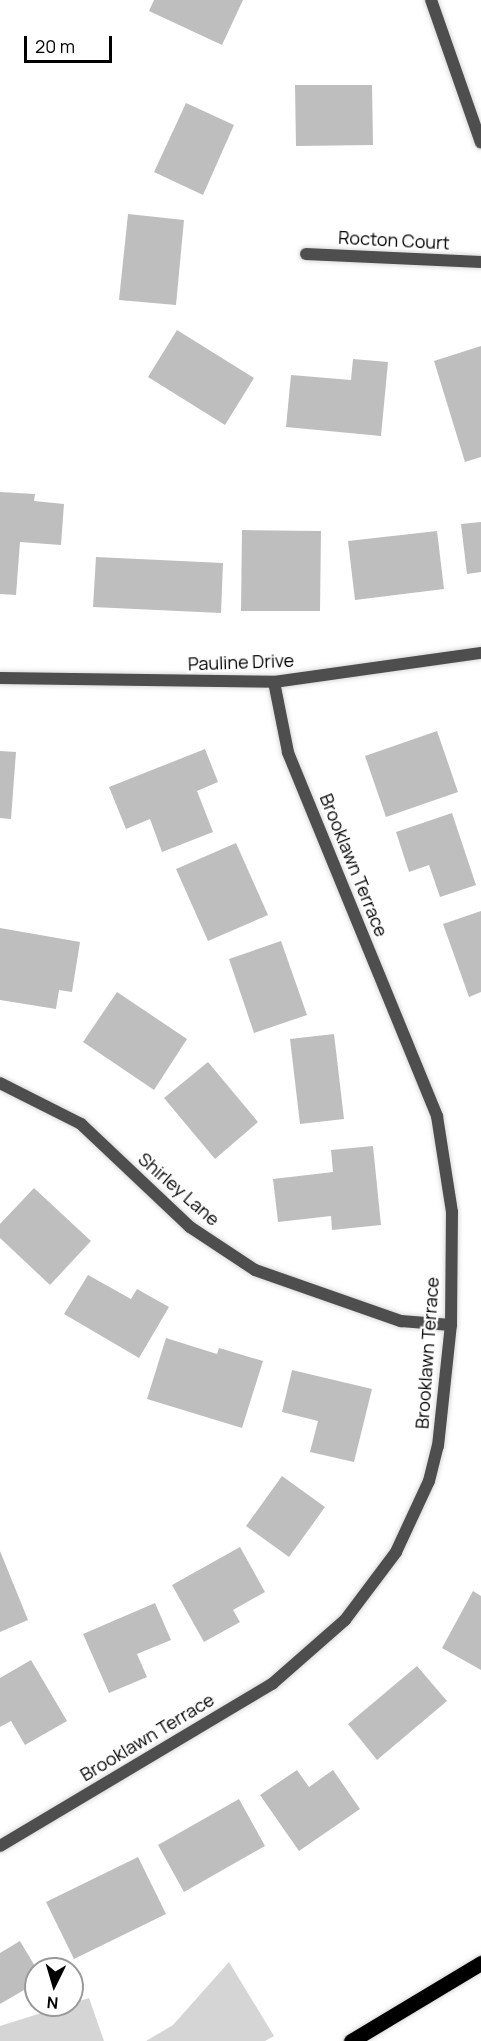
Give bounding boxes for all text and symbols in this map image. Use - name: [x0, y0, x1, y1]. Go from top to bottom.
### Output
- scale bar: [27, 24, 116, 62]
- text: 20 m: [35, 34, 75, 58]
- street label: Rocton Court: [338, 226, 450, 254]
- street label: Pauline Drive: [187, 649, 295, 675]
- street label: Brooklawn Terrace: [315, 790, 393, 940]
- street label: Shirley Lane: [134, 1148, 224, 1230]
- street label: Brooklawn Terrace: [411, 1276, 443, 1430]
- street label: Brooklawn Terrace: [76, 1689, 218, 1785]
- north arrow: [24, 1957, 84, 2017]
- text: N: [46, 1991, 59, 2014]

